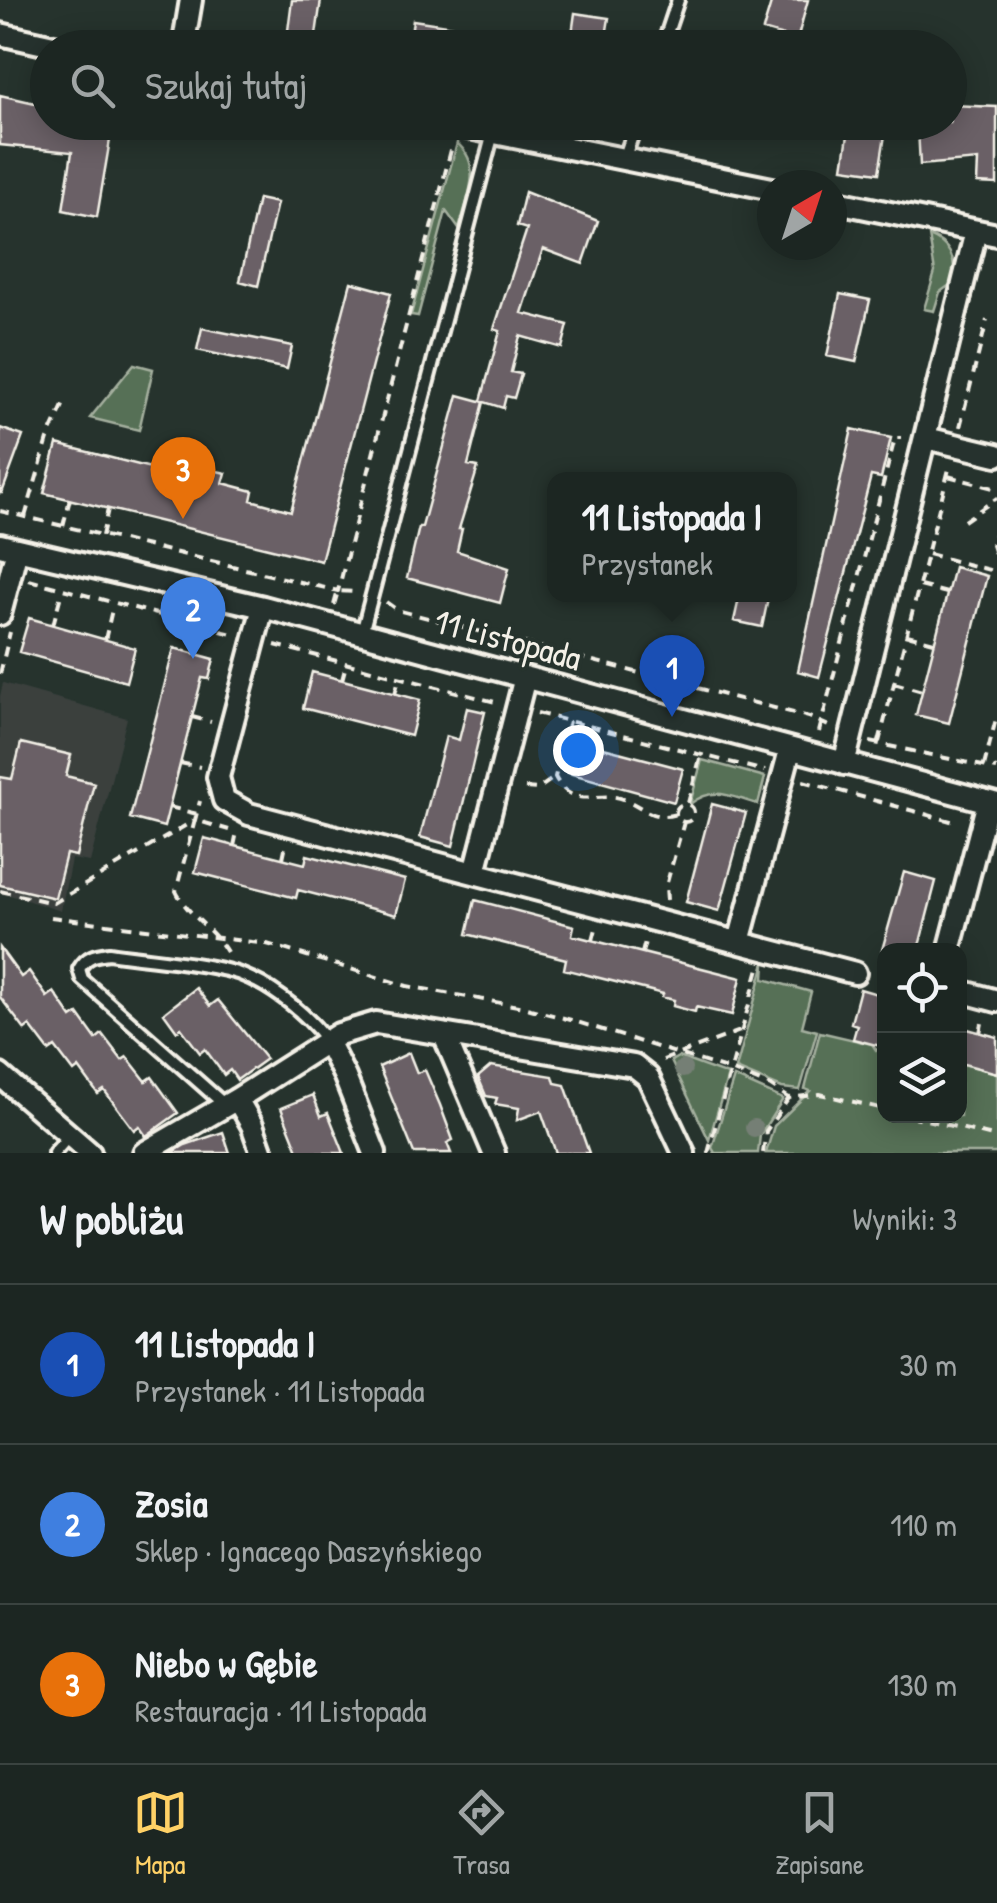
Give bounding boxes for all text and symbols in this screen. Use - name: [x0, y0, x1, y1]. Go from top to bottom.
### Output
- search box: [30, 30, 967, 140]
- icon: search: [65, 58, 120, 113]
- text: Szukaj tutaj: [145, 59, 307, 111]
- north arrow: [757, 170, 847, 260]
- pin: 3: [150, 436, 216, 519]
- popup: [547, 472, 797, 602]
- text: 11 Listopada I: [582, 490, 762, 542]
- text: Przystanek: [582, 542, 713, 585]
- pin: 2: [160, 576, 226, 659]
- street label: 11 Listopada: [429, 597, 587, 681]
- pin: 1: [640, 634, 704, 717]
- your location: [553, 725, 604, 776]
- map controls: [877, 943, 967, 1123]
- button: locate: [877, 943, 967, 1033]
- button: layers: [877, 1033, 967, 1123]
- text: W pobliżu: [40, 1190, 183, 1247]
- text: Wyniki: 3: [853, 1197, 957, 1240]
- text: 11 Listopada I: [135, 1317, 316, 1369]
- text: 1: [67, 1343, 78, 1386]
- text: 30 m: [899, 1343, 957, 1386]
- text: Przystanek · 11 Listopada: [135, 1369, 425, 1412]
- text: Zosia: [135, 1477, 208, 1529]
- text: 2: [65, 1503, 80, 1546]
- text: 110 m: [890, 1503, 957, 1546]
- text: Sklep · Ignacego Daszyńskiego: [135, 1529, 482, 1572]
- text: Niebo w Gębie: [135, 1637, 318, 1689]
- text: 3: [65, 1663, 80, 1706]
- text: 130 m: [888, 1663, 957, 1706]
- text: Restauracja · 11 Listopada: [135, 1689, 427, 1732]
- tab: Mapa: [133, 1785, 188, 1883]
- tab: Trasa: [453, 1785, 510, 1883]
- tab: Zapisane: [775, 1785, 864, 1883]

